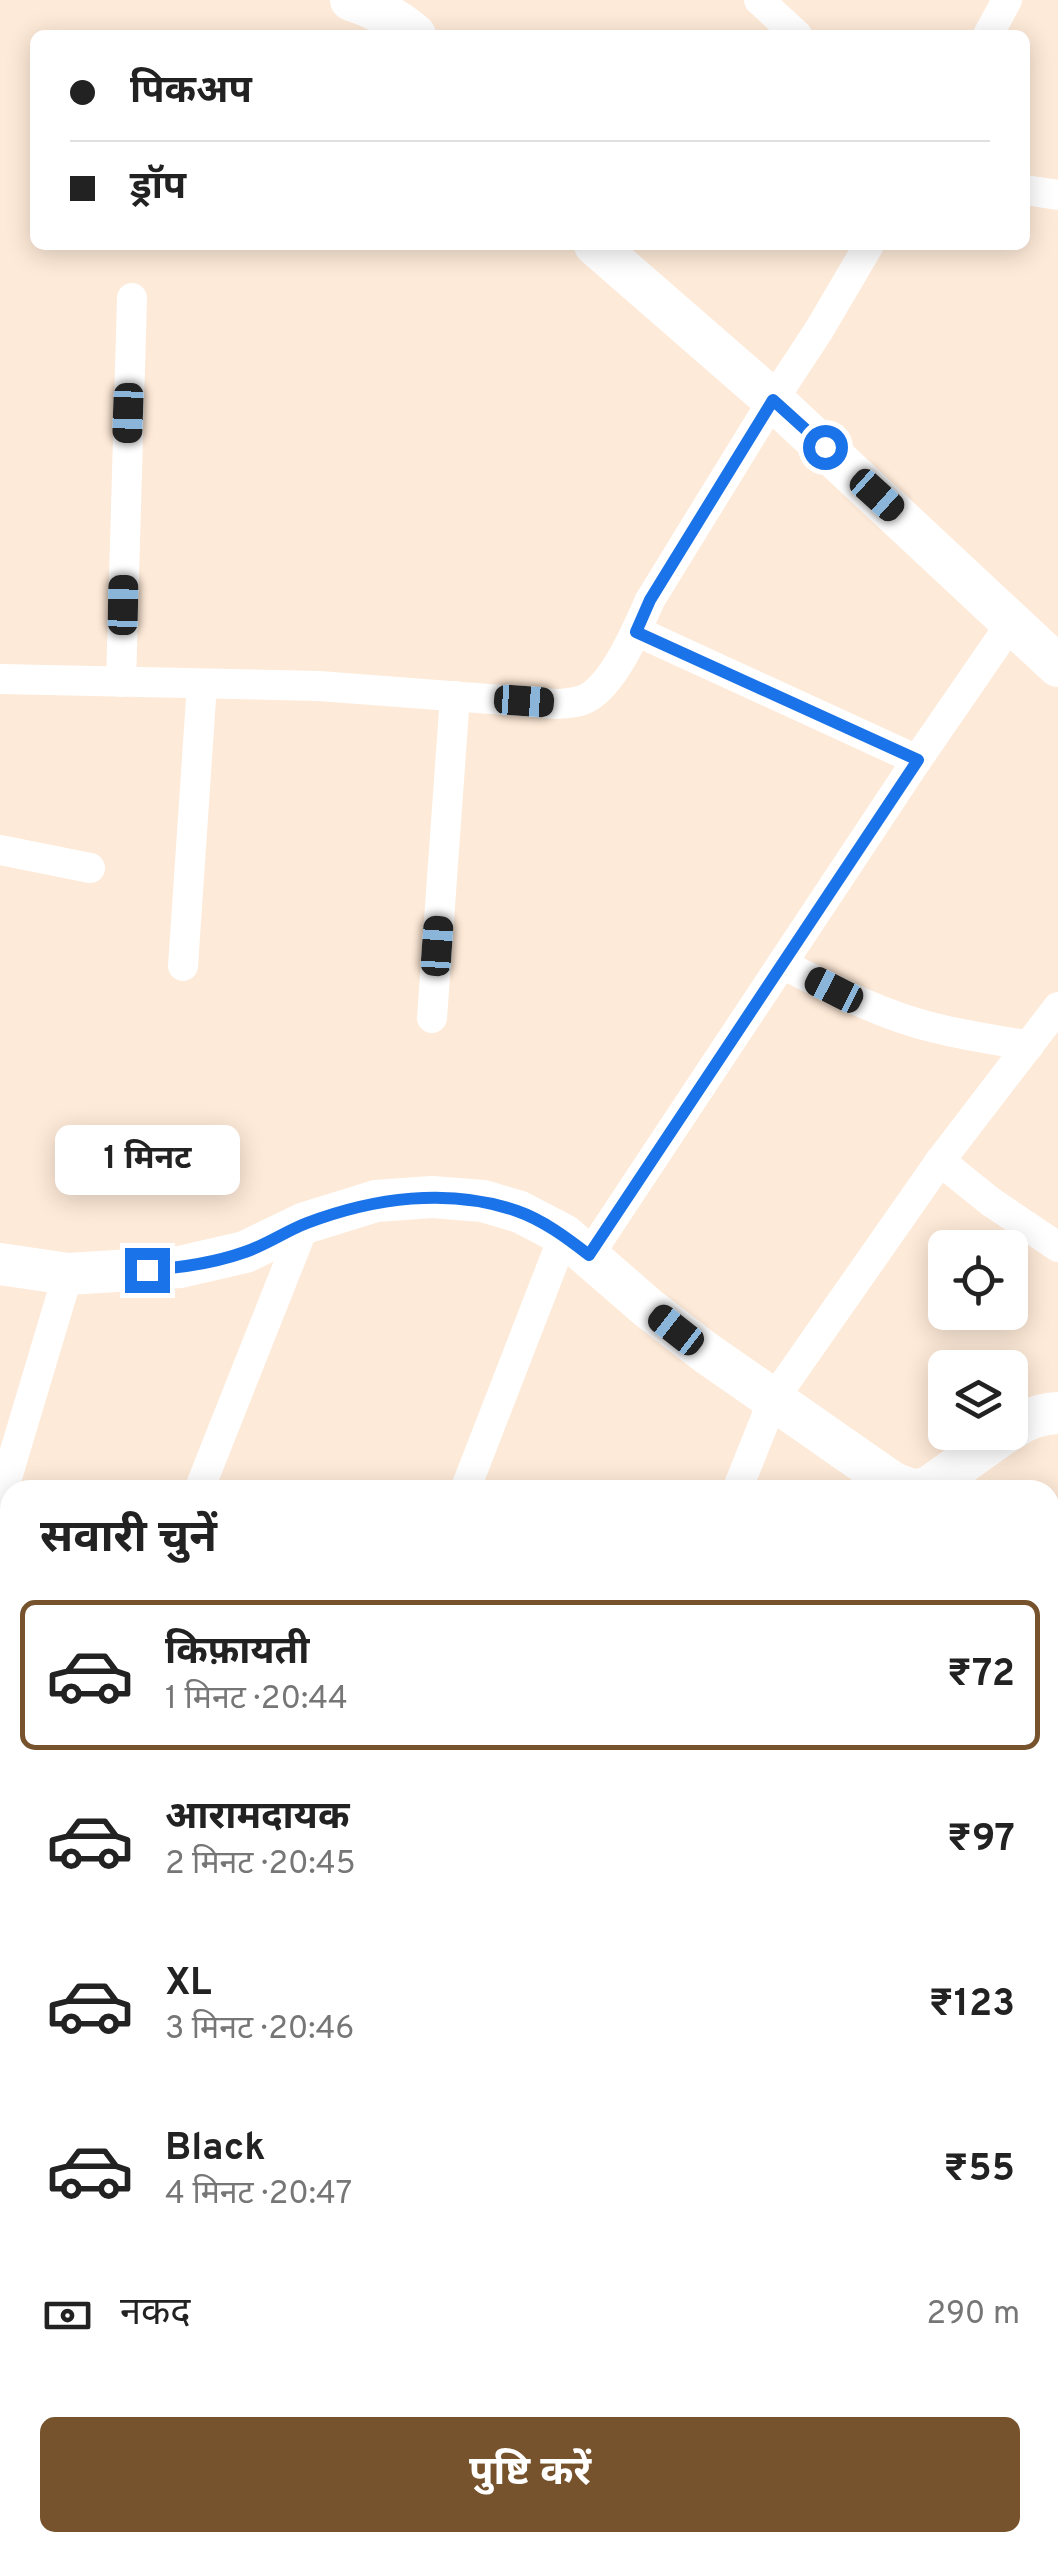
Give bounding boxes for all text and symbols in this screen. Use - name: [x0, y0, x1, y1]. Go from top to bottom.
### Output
- text: पिकअप: [130, 68, 252, 117]
- text: ड्रॉप: [130, 164, 186, 213]
- car: [112, 382, 144, 444]
- route start: [803, 425, 848, 470]
- car: [845, 464, 909, 526]
- car: [107, 575, 139, 635]
- car: [493, 684, 555, 718]
- car: [420, 915, 454, 977]
- car: [800, 963, 868, 1017]
- callout: 1 मिनट: [54, 1125, 240, 1195]
- text: 1 मिनट: [104, 1140, 191, 1180]
- map controls: [928, 1230, 1028, 1450]
- button: locate: [928, 1230, 1028, 1330]
- route end: [125, 1248, 170, 1293]
- car: [643, 1300, 709, 1360]
- button: layers: [928, 1350, 1028, 1450]
- text: सवारी चुनें: [40, 1511, 217, 1568]
- text: किफ़ायती: [165, 1629, 309, 1678]
- icon: car: [45, 1630, 135, 1720]
- text: ₹72: [947, 1651, 1015, 1700]
- text: 1 मिनट · 20:44: [165, 1680, 348, 1720]
- text: आरामदायक: [165, 1794, 349, 1843]
- icon: car: [45, 1795, 135, 1885]
- text: ₹97: [947, 1816, 1015, 1865]
- text: 2 मिनट · 20:45: [165, 1845, 356, 1885]
- icon: car: [45, 1960, 135, 2050]
- text: XL: [165, 1960, 212, 2009]
- text: ₹123: [929, 1981, 1015, 2030]
- text: 3 मिनट · 20:46: [165, 2010, 354, 2050]
- icon: car: [45, 2125, 135, 2215]
- text: Black: [165, 2125, 265, 2174]
- text: ₹55: [944, 2146, 1015, 2195]
- text: 4 मिनट · 20:47: [165, 2175, 352, 2215]
- icon: cash: [40, 2288, 95, 2343]
- text: नकद: [120, 2290, 190, 2339]
- text: 290 m: [926, 2295, 1020, 2335]
- button: पुष्टि करें: [40, 2417, 1020, 2532]

